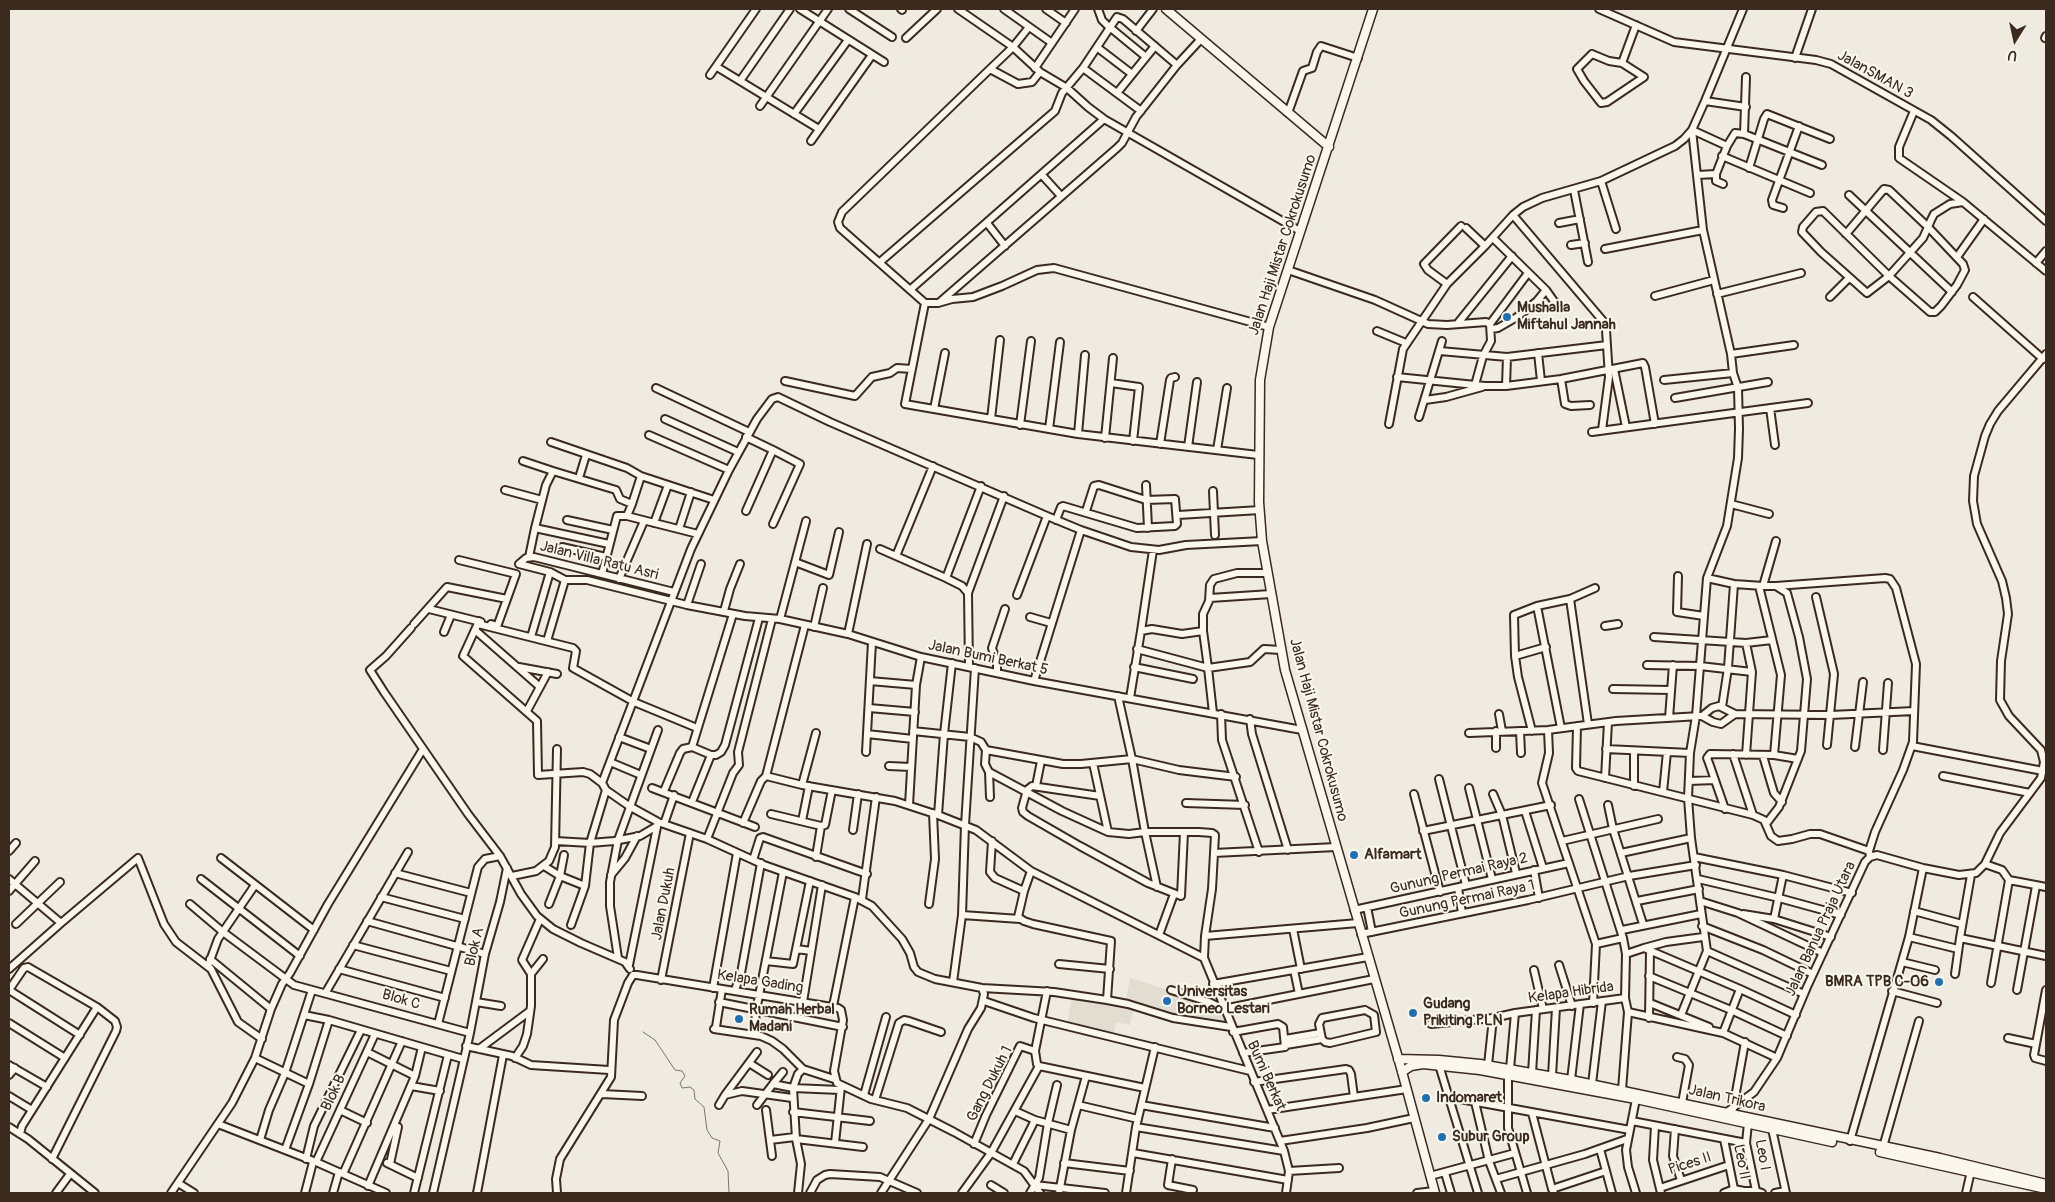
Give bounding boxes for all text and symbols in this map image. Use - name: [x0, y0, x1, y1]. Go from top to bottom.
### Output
- north arrow: [1990, 15, 2040, 65]
- text: U: [2006, 46, 2018, 64]
- street label: JalanSMAN 3: [1834, 47, 1916, 103]
- street label: Jalan Haji Mistar Cokrokusumo: [1245, 152, 1321, 338]
- place label: Mushalla Miftahul Jannah: [1517, 299, 1616, 334]
- marker: Mushalla Miftahul Jannah: [1501, 311, 1513, 323]
- street label: Jalan Villa Ratu Asri: [538, 538, 660, 584]
- street label: Jalan Bumi Berkat 5: [926, 636, 1050, 680]
- street label: Jalan Haji Mistar Cokrokusumo: [1285, 636, 1351, 824]
- place label: Alfamart: [1364, 846, 1421, 864]
- marker: Alfamart: [1348, 849, 1360, 861]
- street label: Gunung Permai Raya 2: [1388, 849, 1530, 899]
- street label: Jalan Banua Praja Utara: [1782, 859, 1860, 999]
- street label: Jalan Dukuh: [648, 866, 680, 942]
- street label: Gunung Permai Raya 1: [1398, 877, 1536, 923]
- street label: Blok A: [462, 926, 488, 968]
- street label: Kelapa Gading: [716, 966, 804, 998]
- place label: BMRA TPB C-06: [1825, 973, 1929, 991]
- marker: BMRA TPB C-06: [1933, 976, 1945, 988]
- street label: Kelapa Hibrida: [1527, 978, 1615, 1008]
- place label: Universitas Borneo Lestari: [1177, 983, 1270, 1018]
- street label: Blok C: [380, 986, 422, 1014]
- marker: Universitas Borneo Lestari: [1161, 995, 1173, 1007]
- place label: Gudang Prikiting PLN: [1423, 995, 1503, 1030]
- place label: Rumah Herbal Madani: [749, 1001, 835, 1036]
- marker: Gudang Prikiting PLN: [1407, 1007, 1419, 1019]
- marker: Rumah Herbal Madani: [733, 1013, 745, 1025]
- street label: Bumi Berkat: [1243, 1038, 1289, 1114]
- street label: Gang Dukuh 1: [963, 1043, 1017, 1125]
- street label: Blok B: [318, 1072, 350, 1114]
- street label: Jalan Trikora: [1687, 1081, 1767, 1117]
- place label: Indomaret: [1436, 1089, 1502, 1107]
- marker: Indomaret: [1420, 1092, 1432, 1104]
- place label: Subur Group: [1452, 1128, 1529, 1146]
- marker: Subur Group: [1436, 1131, 1448, 1143]
- street label: Leo I: [1750, 1138, 1774, 1172]
- street label: Leo II: [1729, 1143, 1753, 1181]
- street label: Pices II: [1666, 1149, 1714, 1179]

